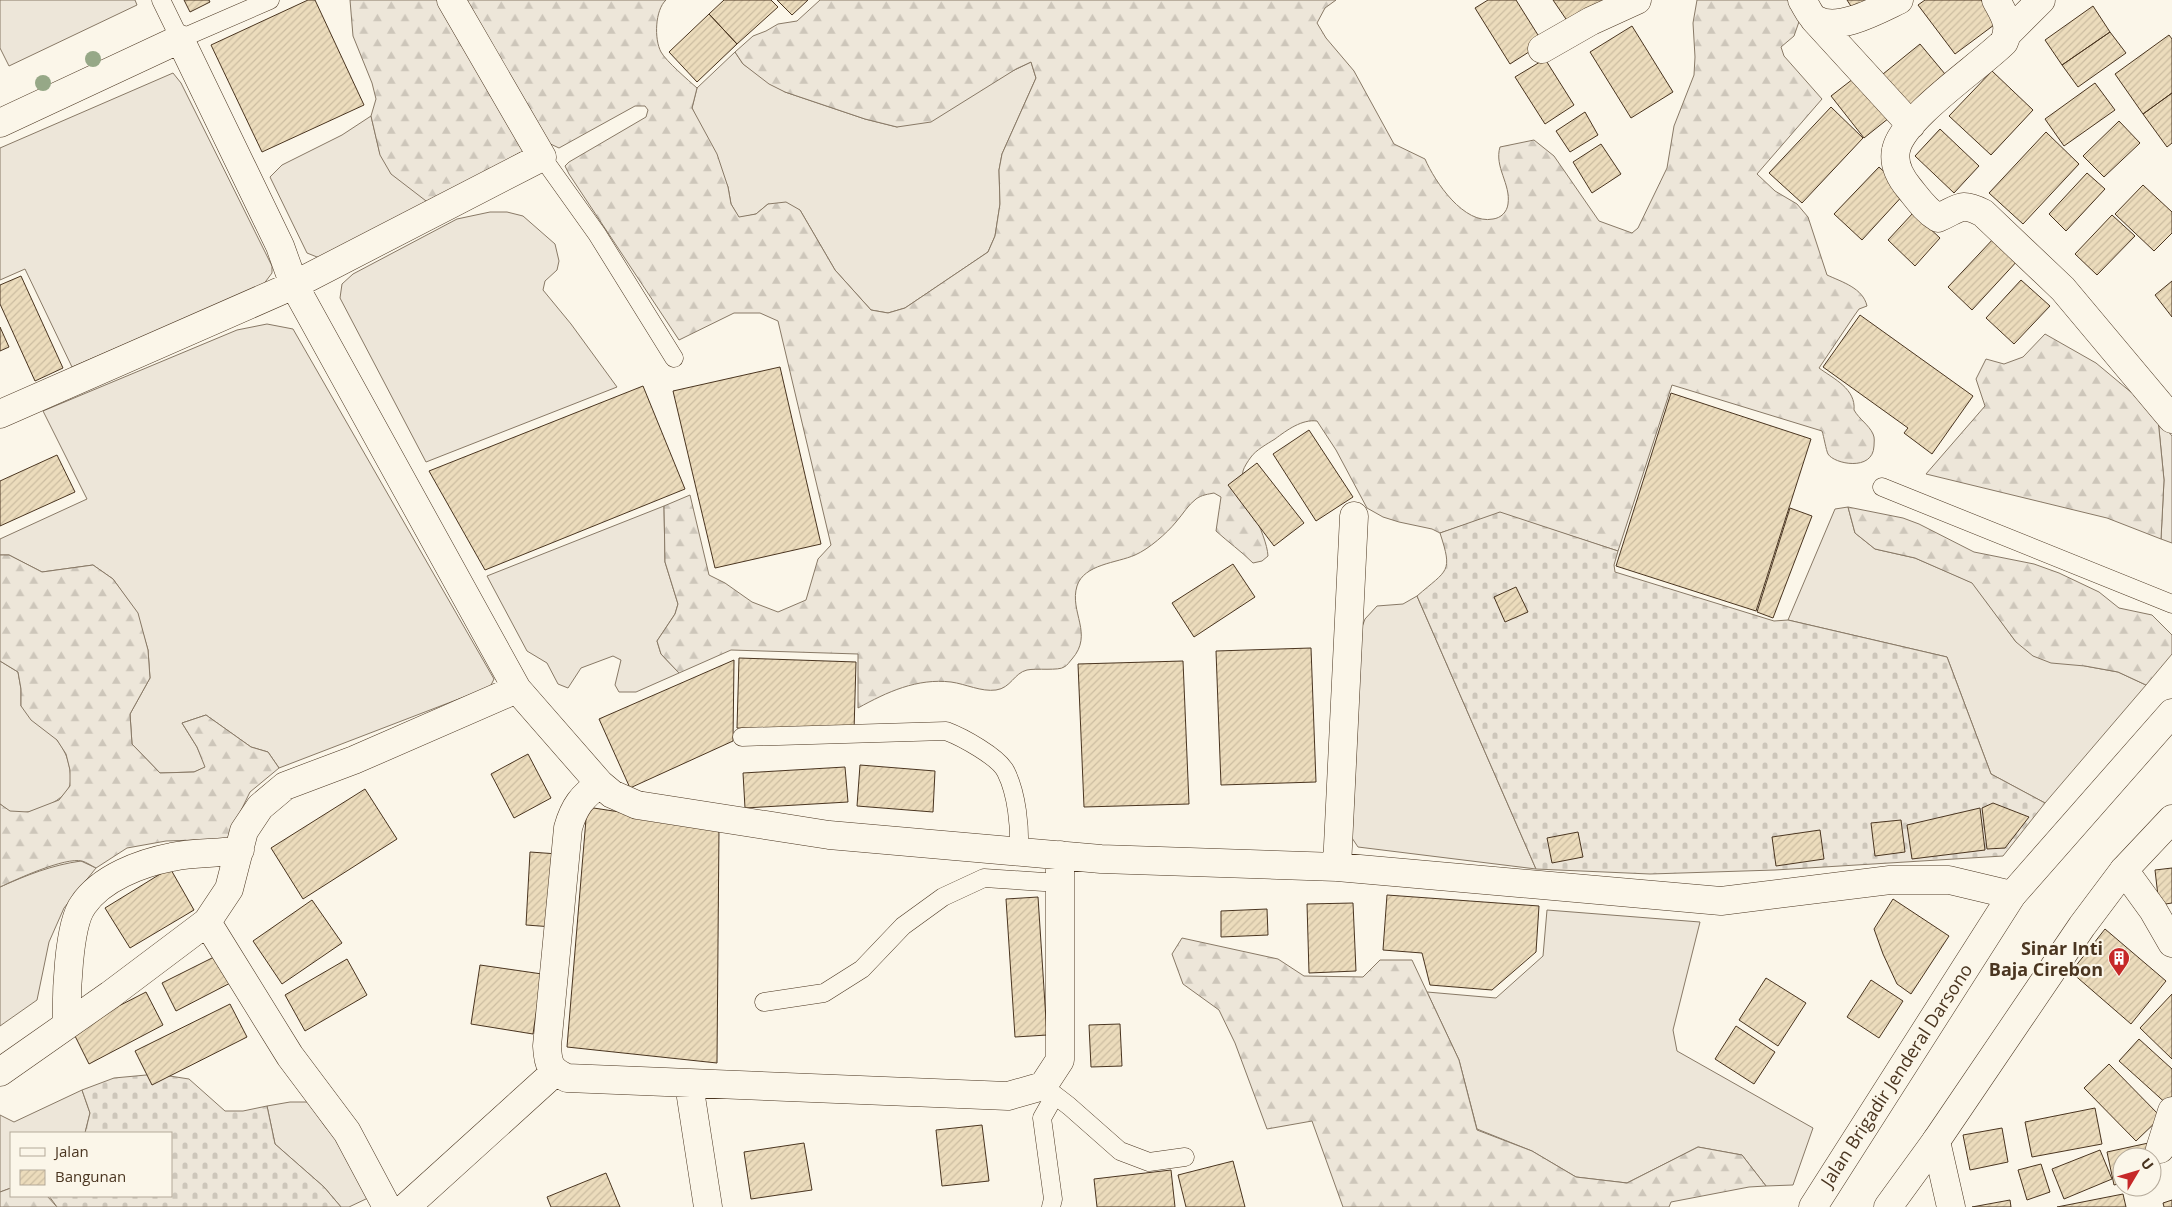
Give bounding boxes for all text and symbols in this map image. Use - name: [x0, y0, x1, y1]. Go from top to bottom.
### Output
- place label: Sinar Inti Baja Cirebon: [1989, 936, 2103, 981]
- building icon: Sinar Inti Baja Cirebon: [2107, 946, 2131, 977]
- street label: Jalan Brigadir Jenderal Darsono: [1814, 959, 1977, 1193]
- legend: [10, 1132, 172, 1197]
- text: Jalan: [53, 1141, 89, 1161]
- north arrow: [2112, 1147, 2162, 1197]
- text: U: [2137, 1154, 2158, 1174]
- text: Bangunan: [55, 1166, 126, 1186]

